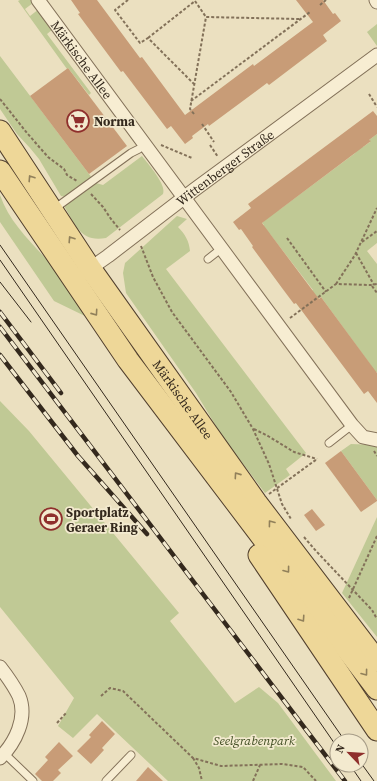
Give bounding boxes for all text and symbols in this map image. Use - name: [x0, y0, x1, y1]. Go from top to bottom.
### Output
- street label: Märkische Allee: [47, 17, 117, 102]
- supermarket icon: Norma: [65, 108, 91, 134]
- place label: Norma: [94, 113, 135, 130]
- street label: Wittenberger Straße: [172, 125, 277, 209]
- one-way arrow: [28, 175, 35, 182]
- one-way arrow: [69, 237, 76, 244]
- one-way arrow: [90, 309, 98, 316]
- street label: Märkische Allee: [149, 356, 217, 443]
- one-way arrow: [235, 473, 242, 480]
- place label: Sportplatz Geraer Ring: [66, 504, 138, 536]
- sports icon: Sportplatz Geraer Ring: [38, 506, 64, 532]
- one-way arrow: [269, 520, 276, 527]
- one-way arrow: [282, 565, 289, 572]
- one-way arrow: [297, 615, 305, 622]
- one-way arrow: [360, 669, 367, 676]
- park label: Seelgrabenpark: [213, 732, 296, 749]
- north arrow: [329, 733, 369, 773]
- text: N: [332, 742, 349, 756]

